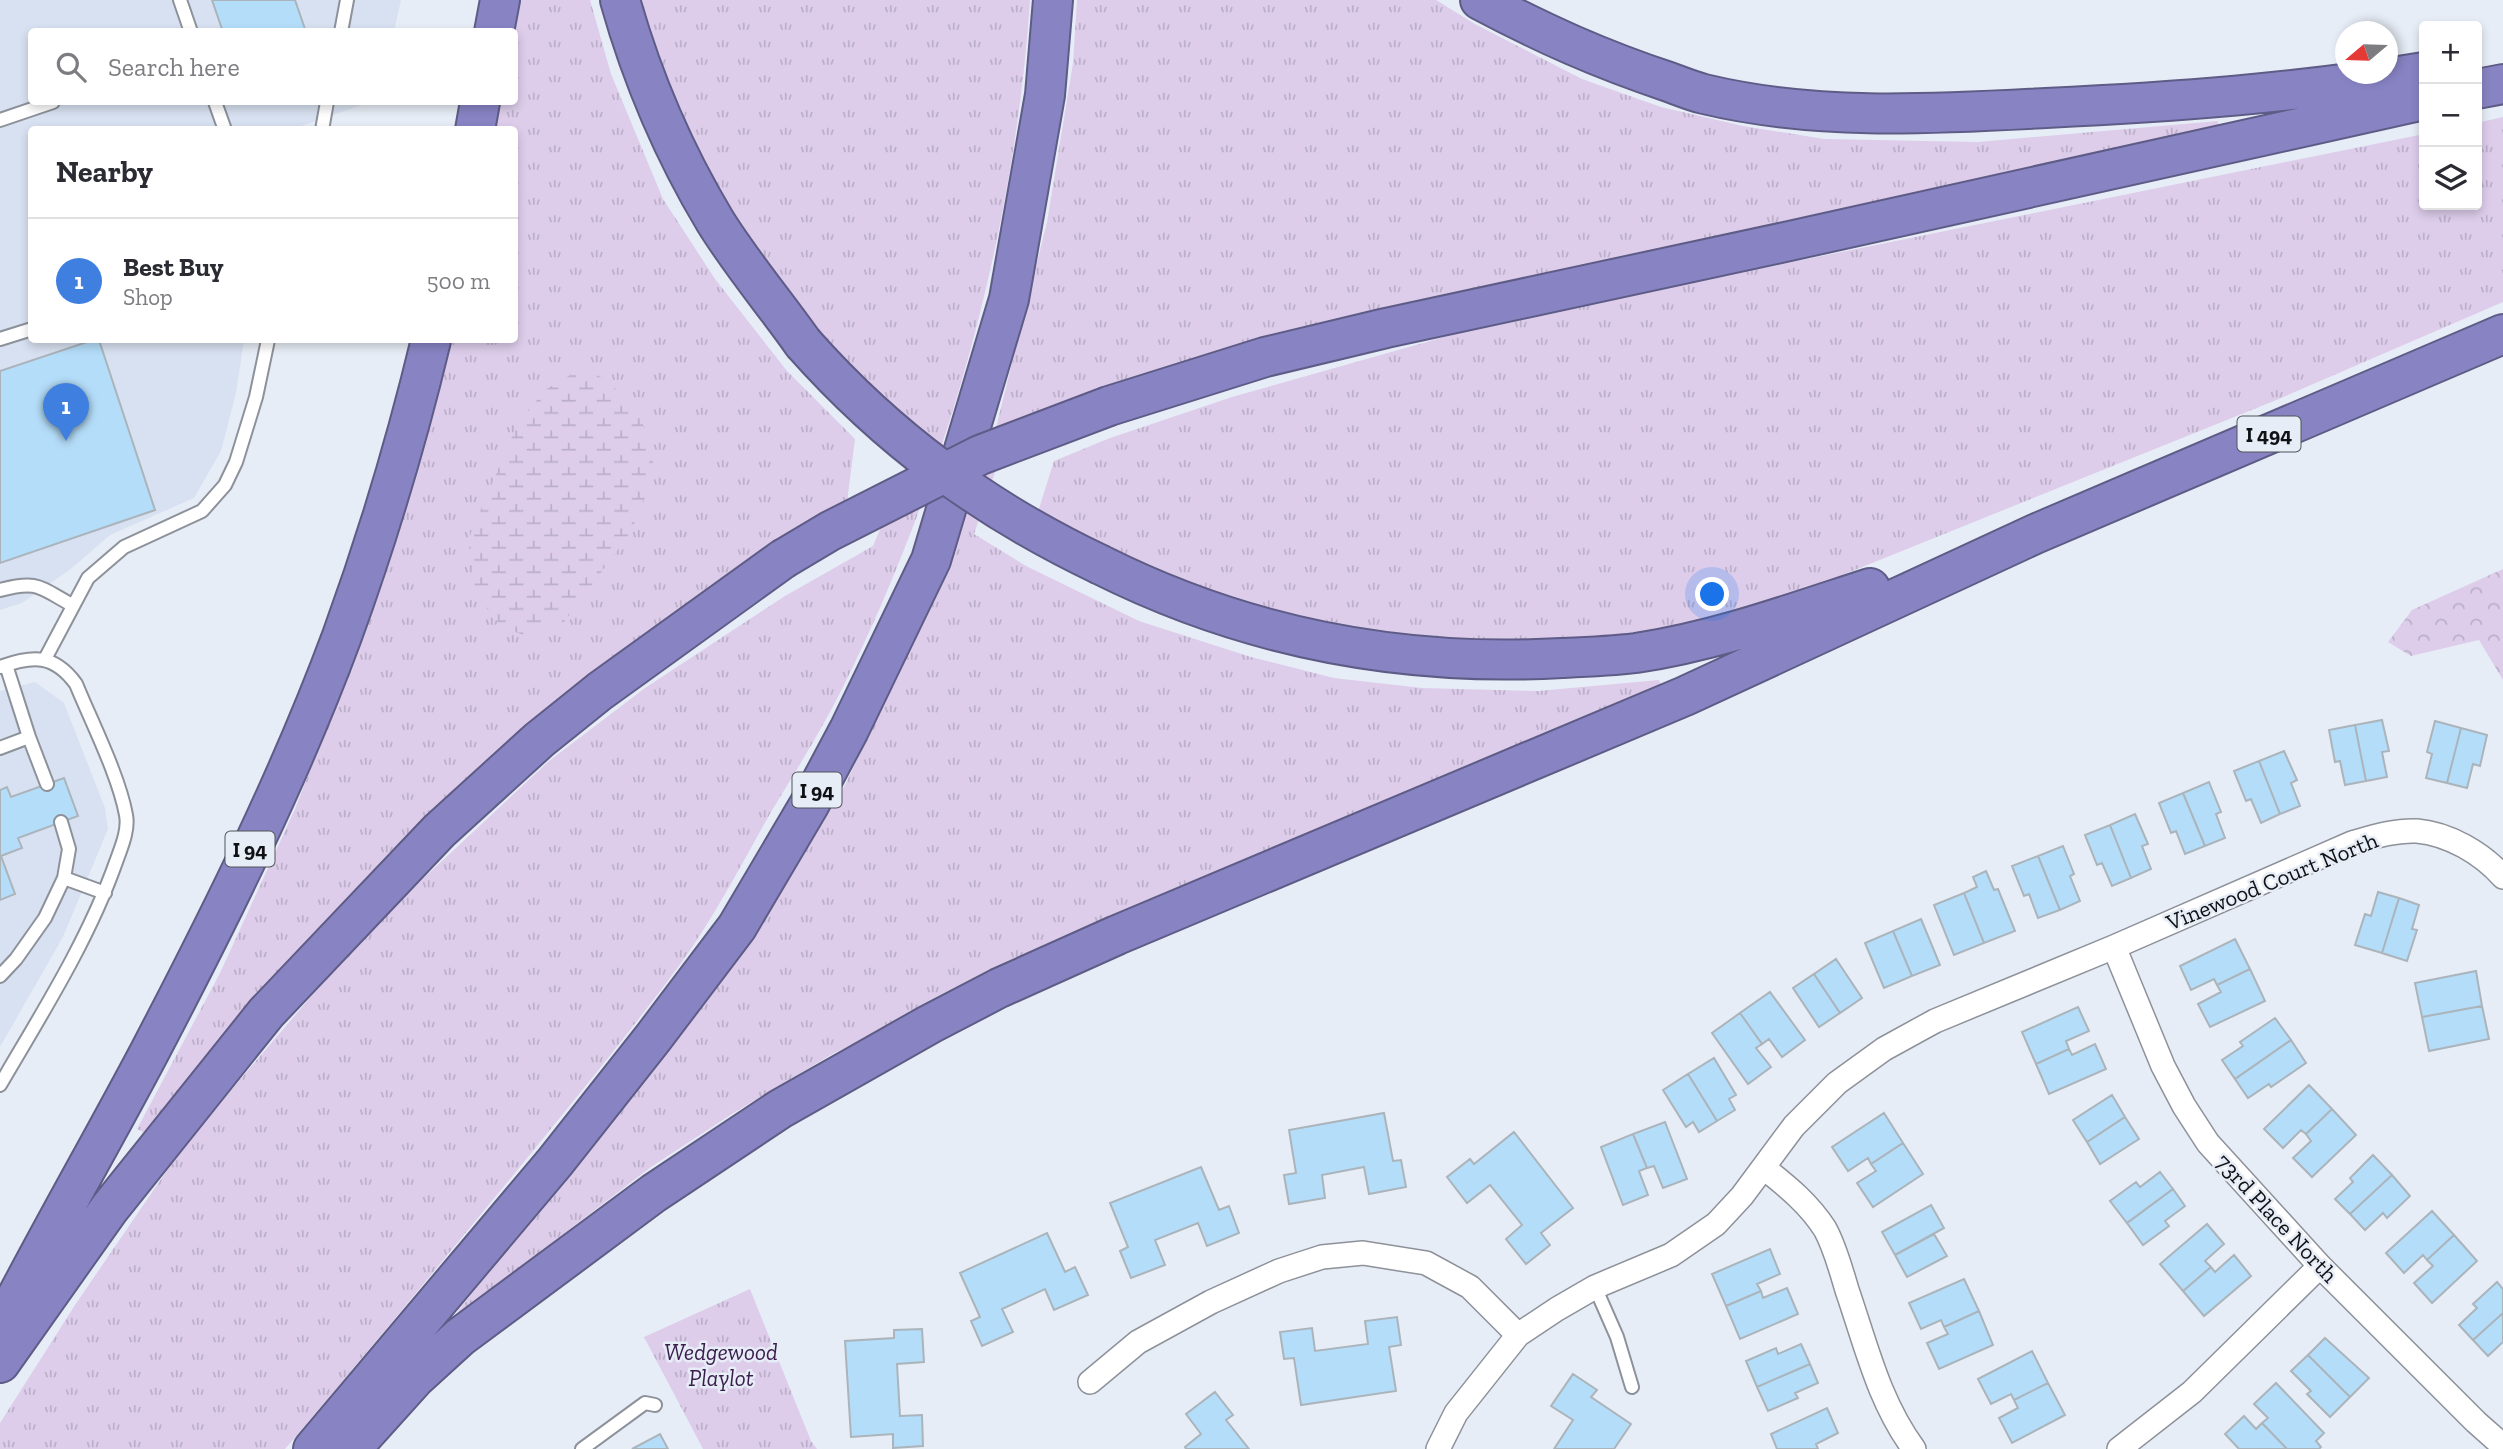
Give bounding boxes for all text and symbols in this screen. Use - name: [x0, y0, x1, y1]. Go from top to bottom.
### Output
- north arrow: [2335, 21, 2398, 84]
- map controls: [2419, 21, 2482, 210]
- button: +: [2419, 21, 2482, 84]
- search box: [28, 28, 518, 105]
- icon: search: [52, 48, 90, 86]
- text: Search here: [108, 51, 240, 83]
- button: −: [2419, 84, 2482, 147]
- button: layers: [2419, 147, 2482, 210]
- text: Nearby: [56, 154, 153, 190]
- text: Best Buy: [123, 251, 224, 283]
- text: 1: [74, 267, 84, 295]
- text: 500 m: [427, 267, 490, 295]
- text: Shop: [123, 283, 173, 311]
- pin: 1: [43, 383, 89, 441]
- road number: I 494: [2238, 416, 2300, 452]
- your location: [1695, 577, 1729, 611]
- road number: I 94: [792, 772, 842, 808]
- street label: Vinewood Court North: [2161, 826, 2382, 937]
- road number: I 94: [226, 832, 274, 866]
- street label: 73rd Place North: [2210, 1148, 2344, 1288]
- park label: Wedgewood Playlot: [664, 1338, 778, 1392]

